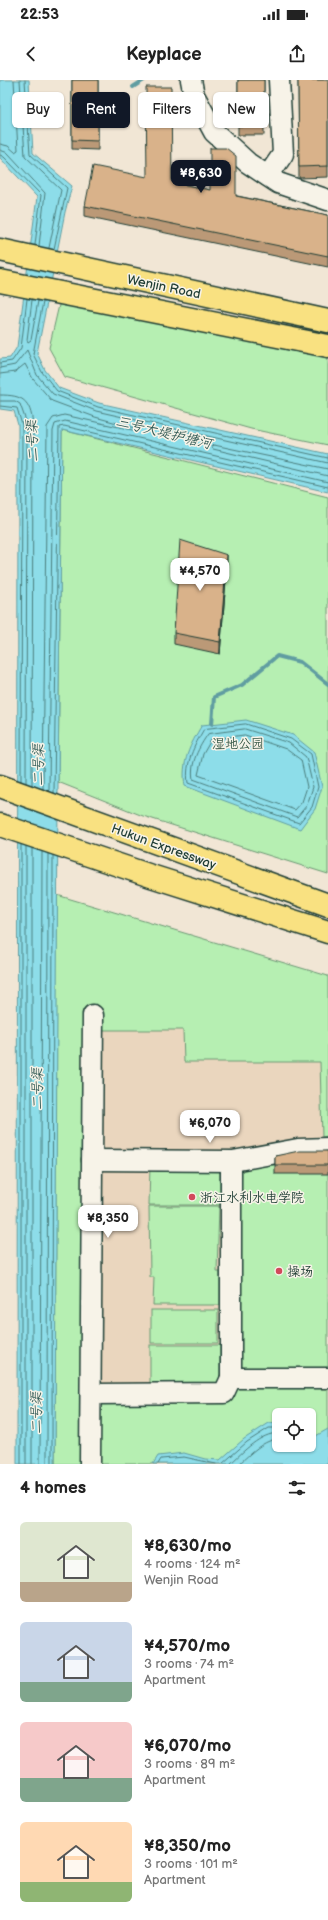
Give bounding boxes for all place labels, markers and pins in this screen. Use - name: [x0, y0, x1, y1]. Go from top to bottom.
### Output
- pin: ¥8,630: [168, 160, 234, 194]
- pin: ¥4,570: [167, 558, 233, 592]
- pin: ¥6,070: [177, 1110, 243, 1144]
- place label: 浙江水利水电学院: [200, 1190, 304, 1206]
- marker: 浙江水利水电学院: [187, 1192, 197, 1202]
- pin: ¥8,350: [75, 1205, 141, 1239]
- place label: 操场: [287, 1264, 313, 1280]
- marker: 操场: [274, 1266, 284, 1276]

